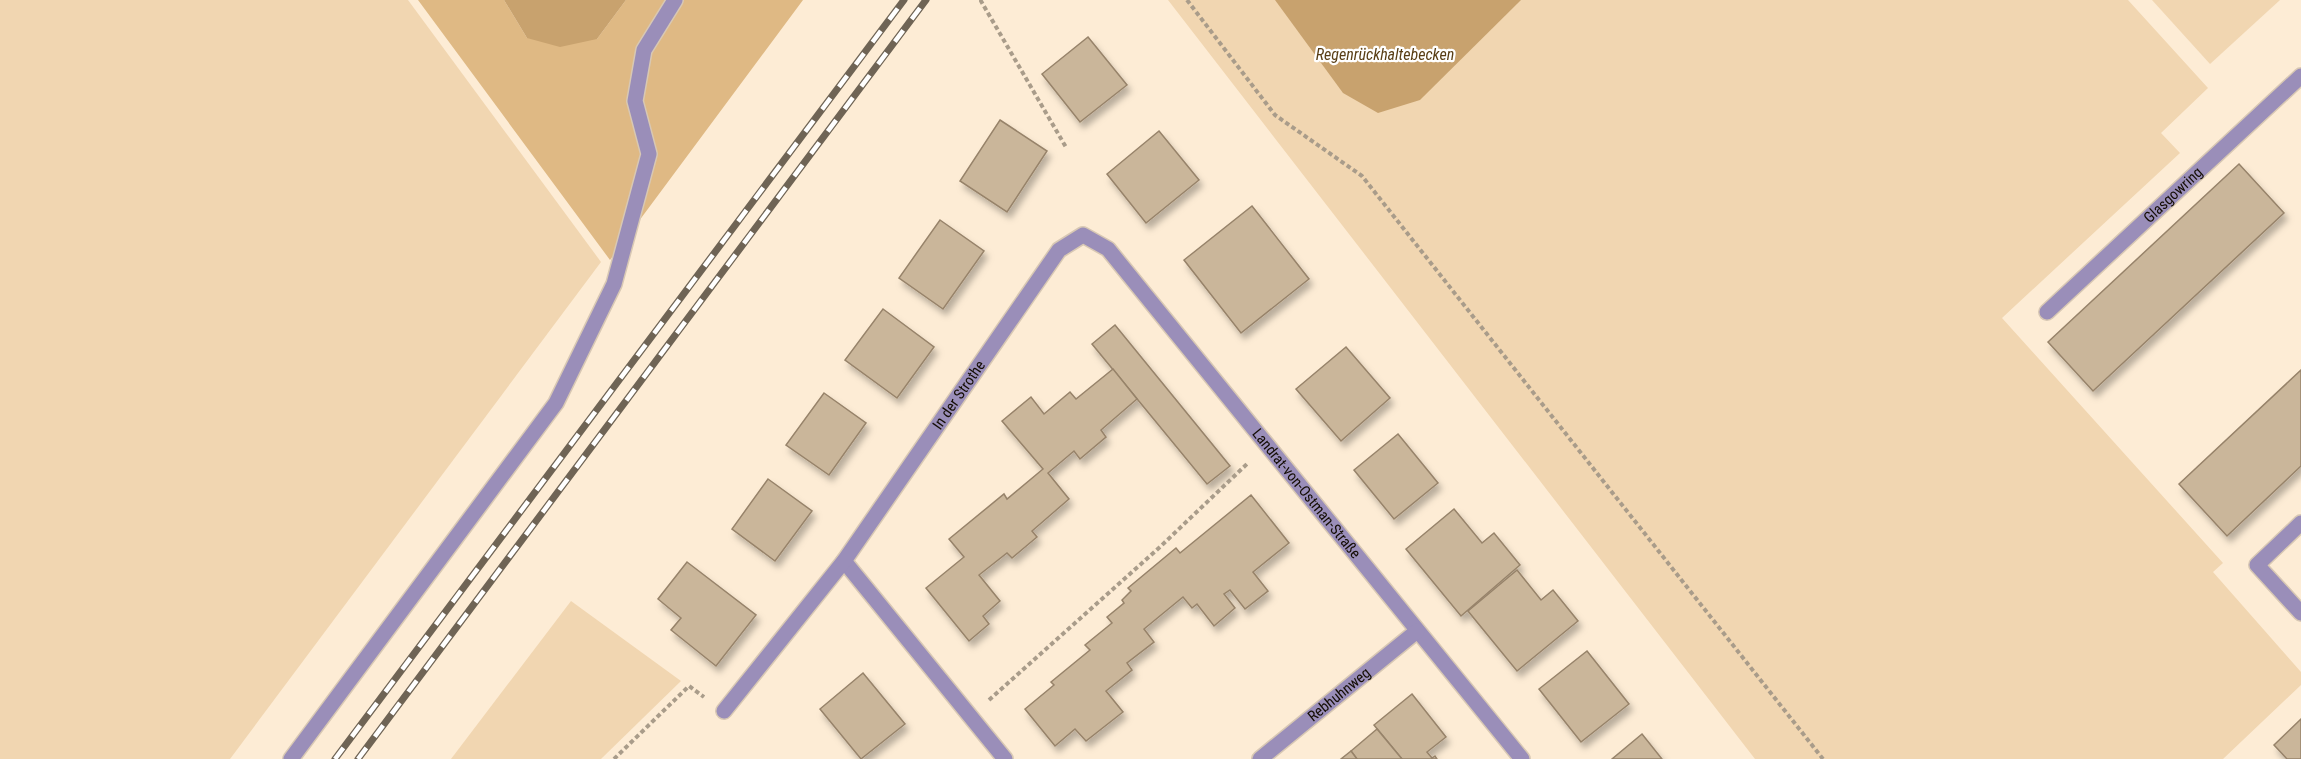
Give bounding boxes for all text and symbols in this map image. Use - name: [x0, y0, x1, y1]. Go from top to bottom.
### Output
- water label: Regenrückhaltebecken: [1316, 45, 1454, 64]
- street label: Glasgowring: [2140, 163, 2206, 227]
- street label: In der Strothe: [929, 357, 989, 433]
- street label: Landrat-von-Ostman-Straße: [1248, 425, 1364, 562]
- street label: Rebhuhnweg: [1304, 664, 1374, 725]

